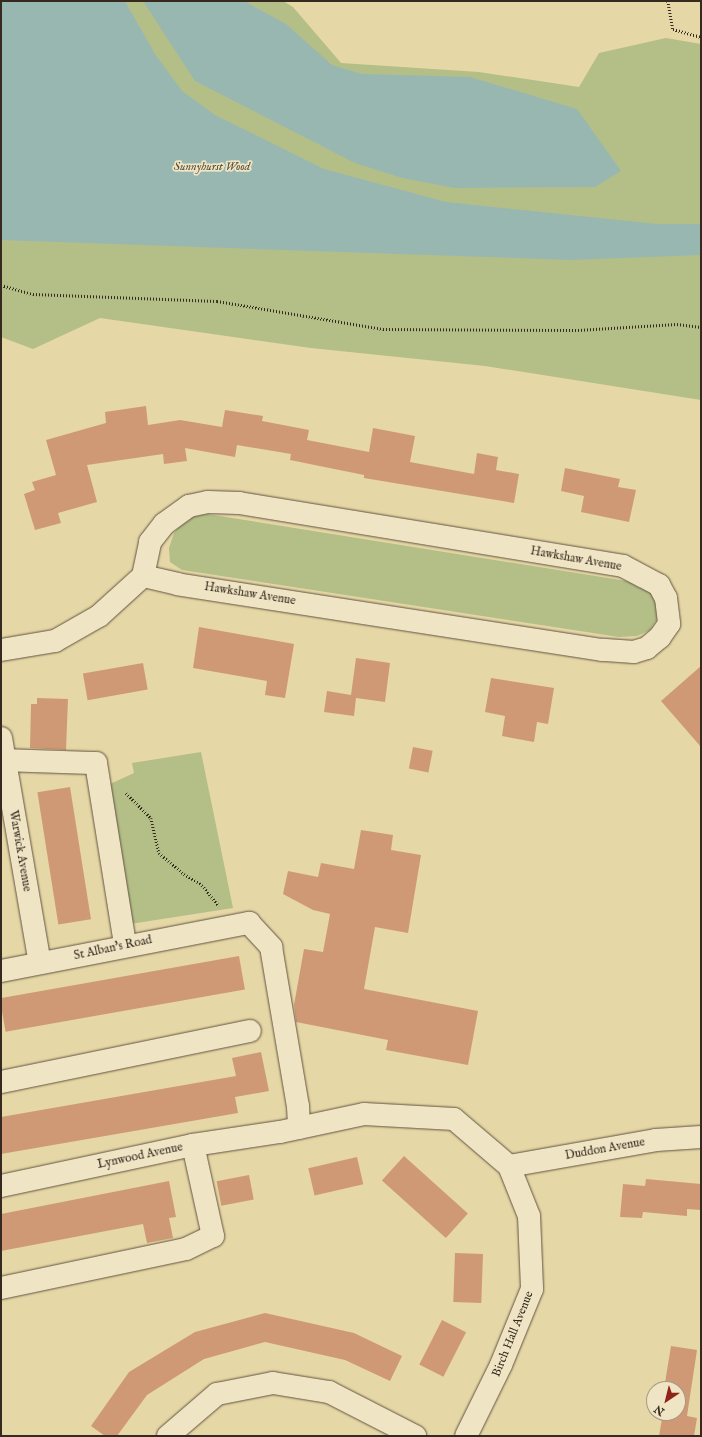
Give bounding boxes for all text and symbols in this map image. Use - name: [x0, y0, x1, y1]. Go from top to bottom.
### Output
- park label: Sunnyhurst Wood: [174, 160, 250, 174]
- street label: Hawkshaw Avenue: [529, 544, 623, 574]
- street label: Hawkshaw Avenue: [203, 580, 297, 608]
- street label: Warwick Avenue: [6, 809, 34, 893]
- street label: St Alban's Road: [73, 933, 153, 963]
- street label: Duddon Avenue: [564, 1135, 646, 1163]
- street label: Lynwood Avenue: [96, 1140, 184, 1172]
- street label: Birch Hall Avenue: [489, 1289, 537, 1379]
- north arrow: [646, 1381, 686, 1421]
- text: N: [652, 1402, 668, 1418]

